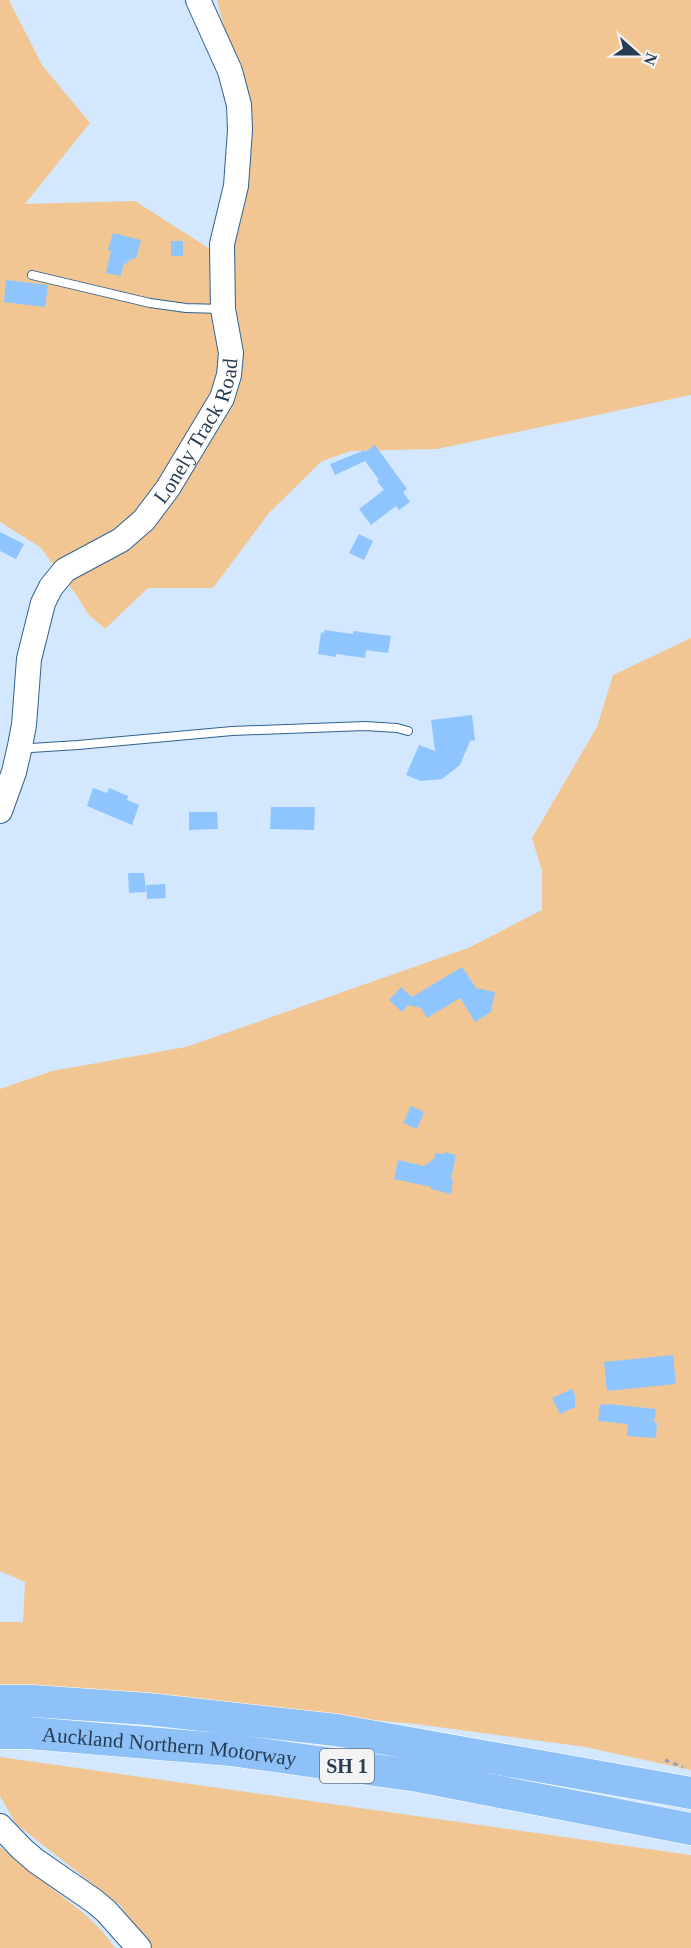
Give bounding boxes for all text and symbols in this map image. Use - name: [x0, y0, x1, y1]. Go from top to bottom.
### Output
- north arrow: [607, 24, 667, 84]
- text: N: [640, 51, 661, 68]
- street label: Lonely Track Road: [149, 357, 243, 508]
- street label: Auckland Northern Motorway: [41, 1722, 299, 1771]
- road number: SH 1: [320, 1749, 374, 1783]

